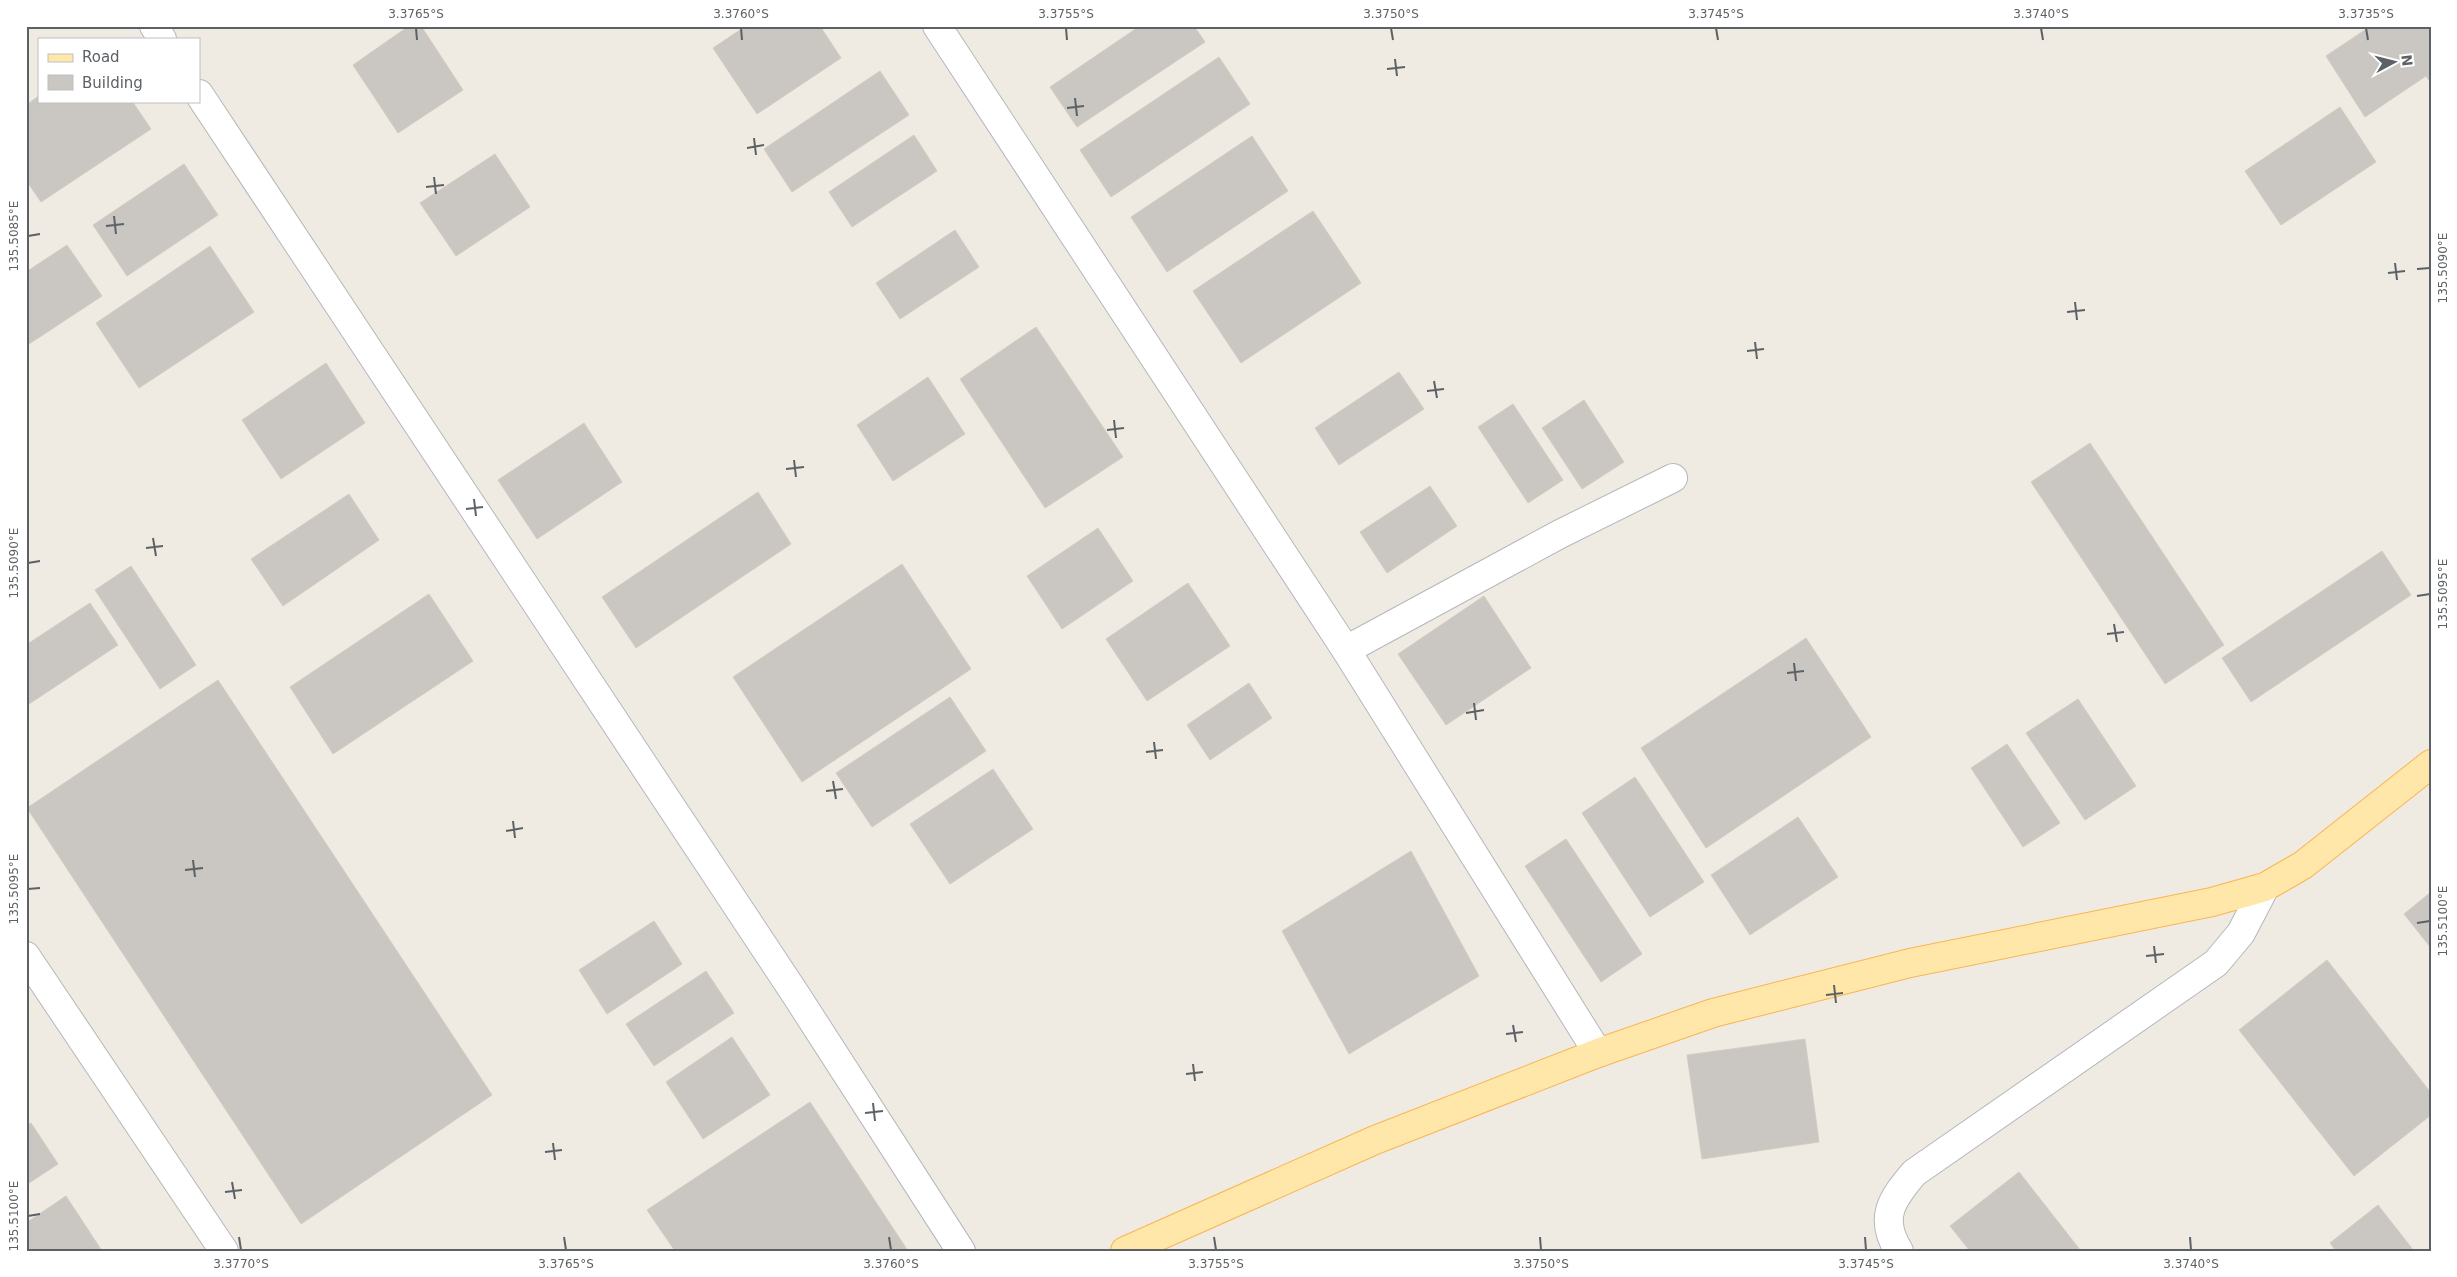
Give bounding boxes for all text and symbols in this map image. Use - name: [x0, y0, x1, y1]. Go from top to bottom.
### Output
- text: 3.3765°S: [388, 7, 444, 21]
- text: 3.3760°S: [713, 7, 769, 21]
- text: 3.3755°S: [1038, 7, 1094, 21]
- text: 3.3750°S: [1363, 7, 1419, 21]
- text: 3.3745°S: [1688, 7, 1744, 21]
- text: 3.3740°S: [2013, 7, 2069, 21]
- text: 3.3735°S: [2338, 7, 2394, 21]
- legend: [38, 38, 200, 102]
- north arrow: [2370, 38, 2420, 88]
- text: Road: [82, 48, 120, 66]
- text: N: [2398, 54, 2416, 67]
- text: Building: [82, 74, 143, 92]
- text: 135.5085°E: [7, 201, 21, 271]
- text: 135.5090°E: [2436, 233, 2450, 303]
- text: 135.5090°E: [7, 528, 21, 598]
- text: 135.5095°E: [2436, 559, 2450, 629]
- text: 135.5095°E: [7, 854, 21, 924]
- text: 135.5100°E: [2436, 886, 2450, 956]
- text: 135.5100°E: [7, 1181, 21, 1251]
- text: 3.3770°S: [213, 1257, 269, 1271]
- text: 3.3765°S: [538, 1257, 594, 1271]
- text: 3.3760°S: [863, 1257, 919, 1271]
- text: 3.3755°S: [1188, 1257, 1244, 1271]
- text: 3.3750°S: [1513, 1257, 1569, 1271]
- text: 3.3745°S: [1838, 1257, 1894, 1271]
- text: 3.3740°S: [2163, 1257, 2219, 1271]

